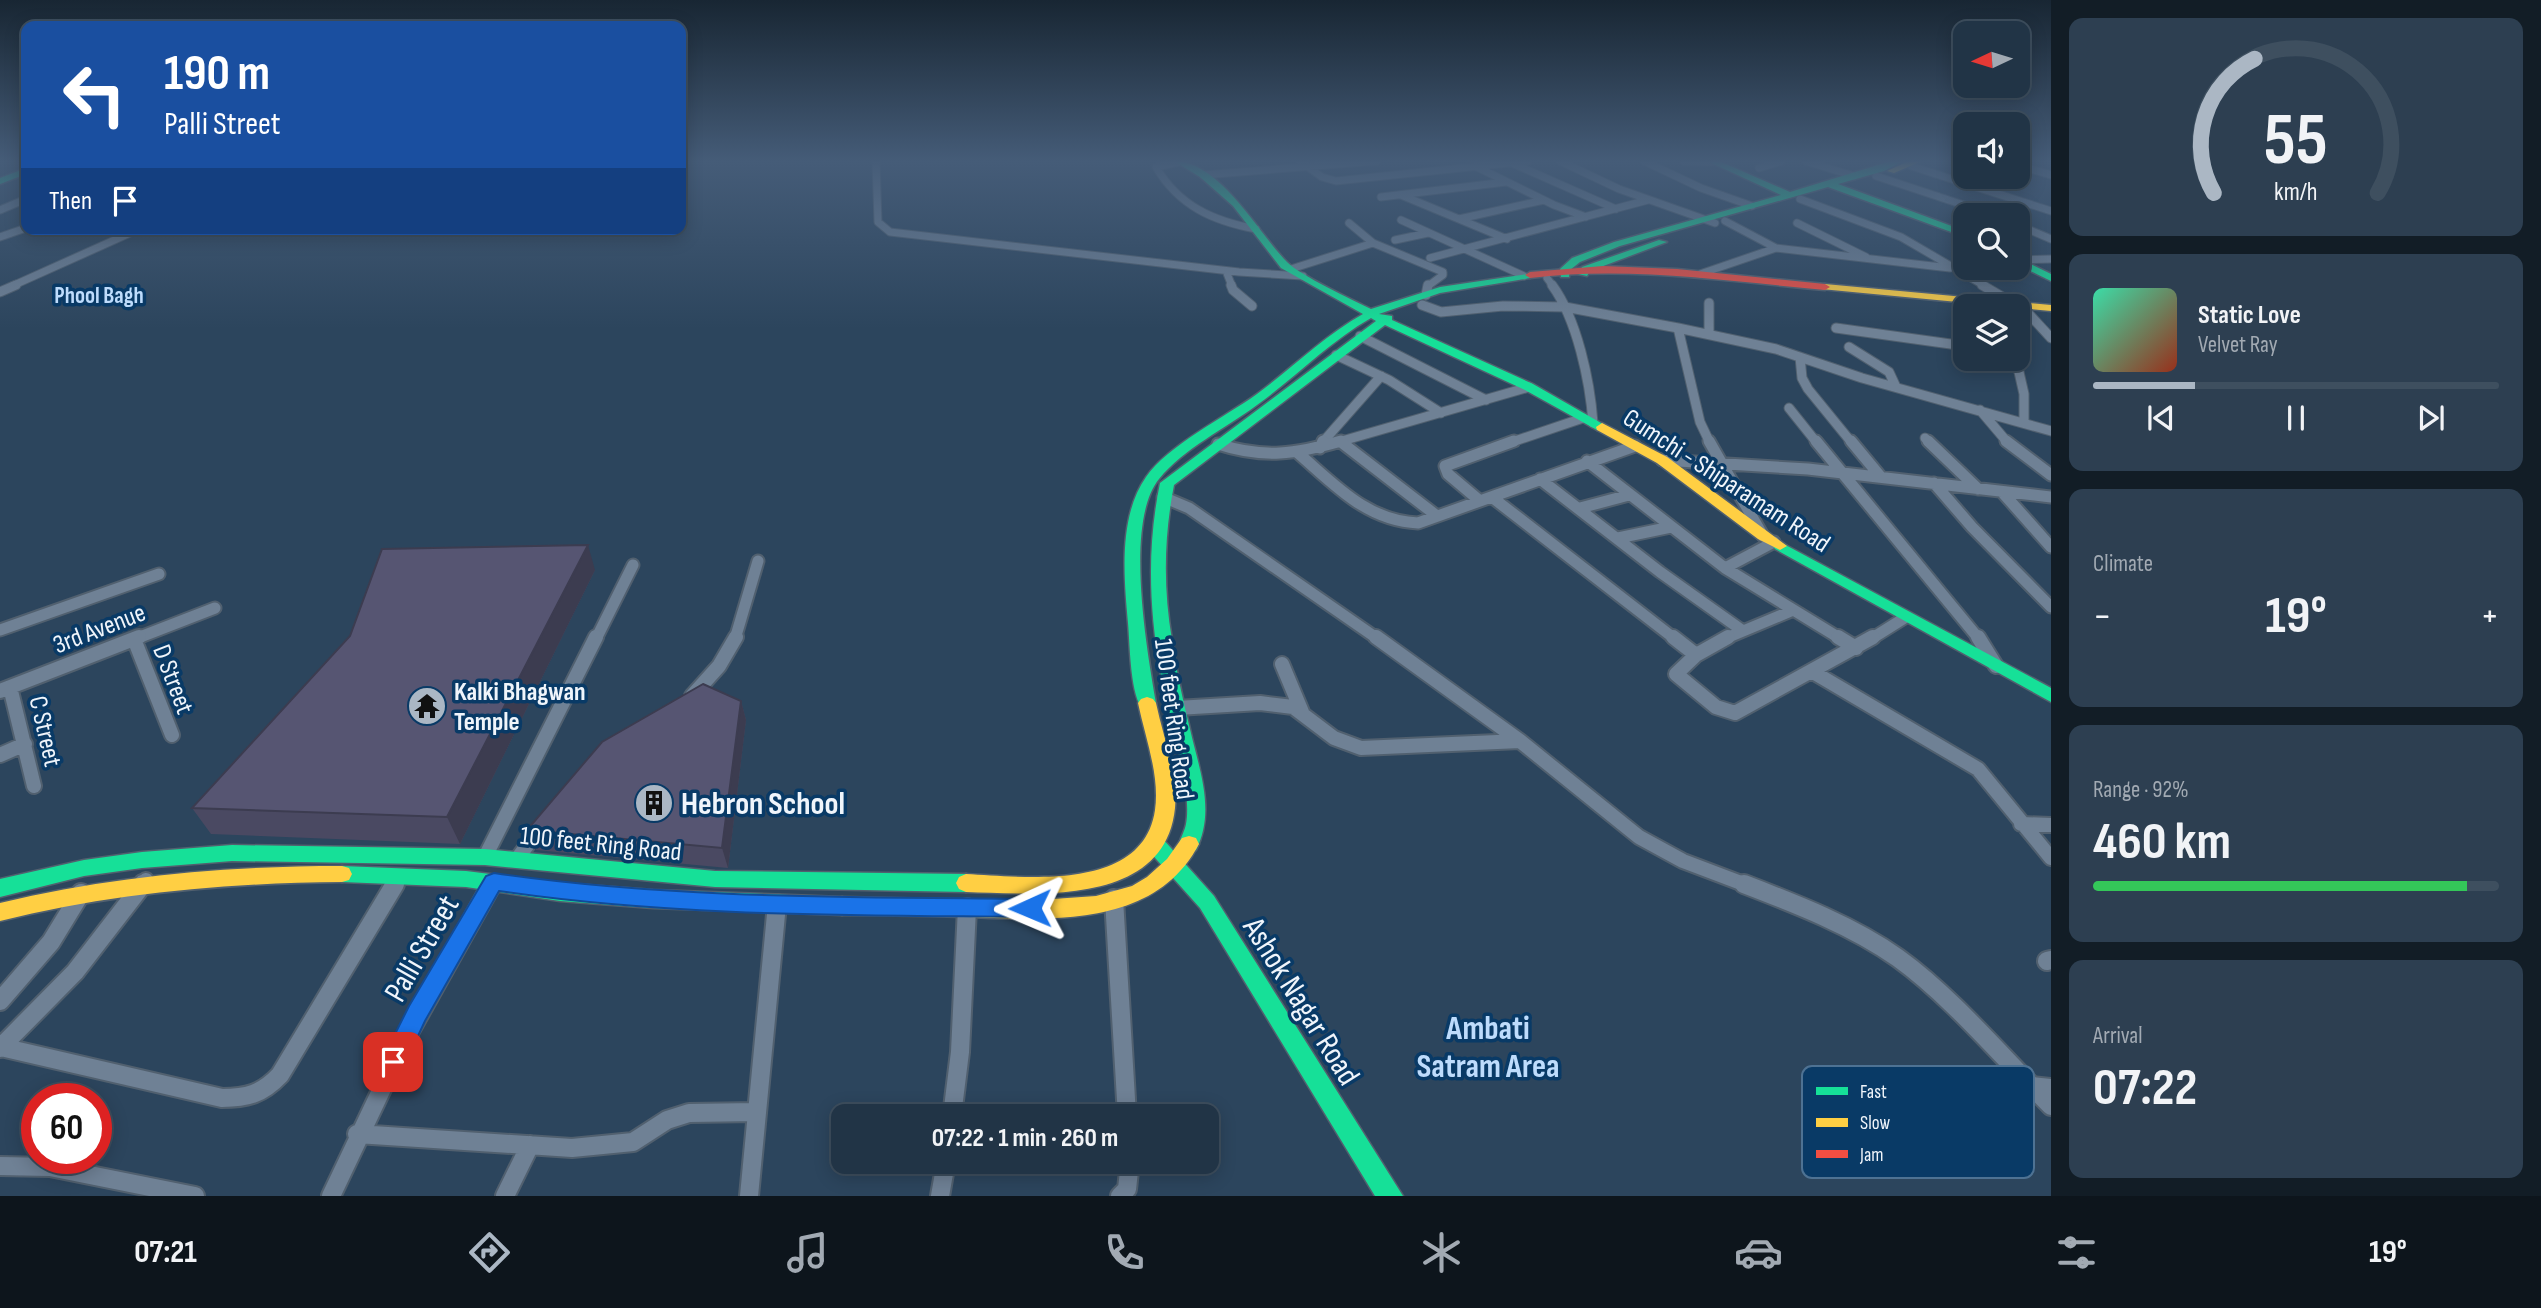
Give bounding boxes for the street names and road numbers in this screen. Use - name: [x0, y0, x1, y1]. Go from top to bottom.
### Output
- street label: Gumchi - Shiparamam Road: [1617, 403, 1835, 560]
- street label: 3rd Avenue: [49, 598, 150, 661]
- street label: 100 feet Ring Road: [1147, 637, 1200, 802]
- street label: D Street: [145, 640, 200, 719]
- street label: C Street: [21, 693, 68, 770]
- street label: 100 feet Ring Road: [519, 821, 683, 868]
- street label: Palli Street: [376, 889, 468, 1009]
- street label: Ashok Nagar Road: [1233, 910, 1368, 1093]

